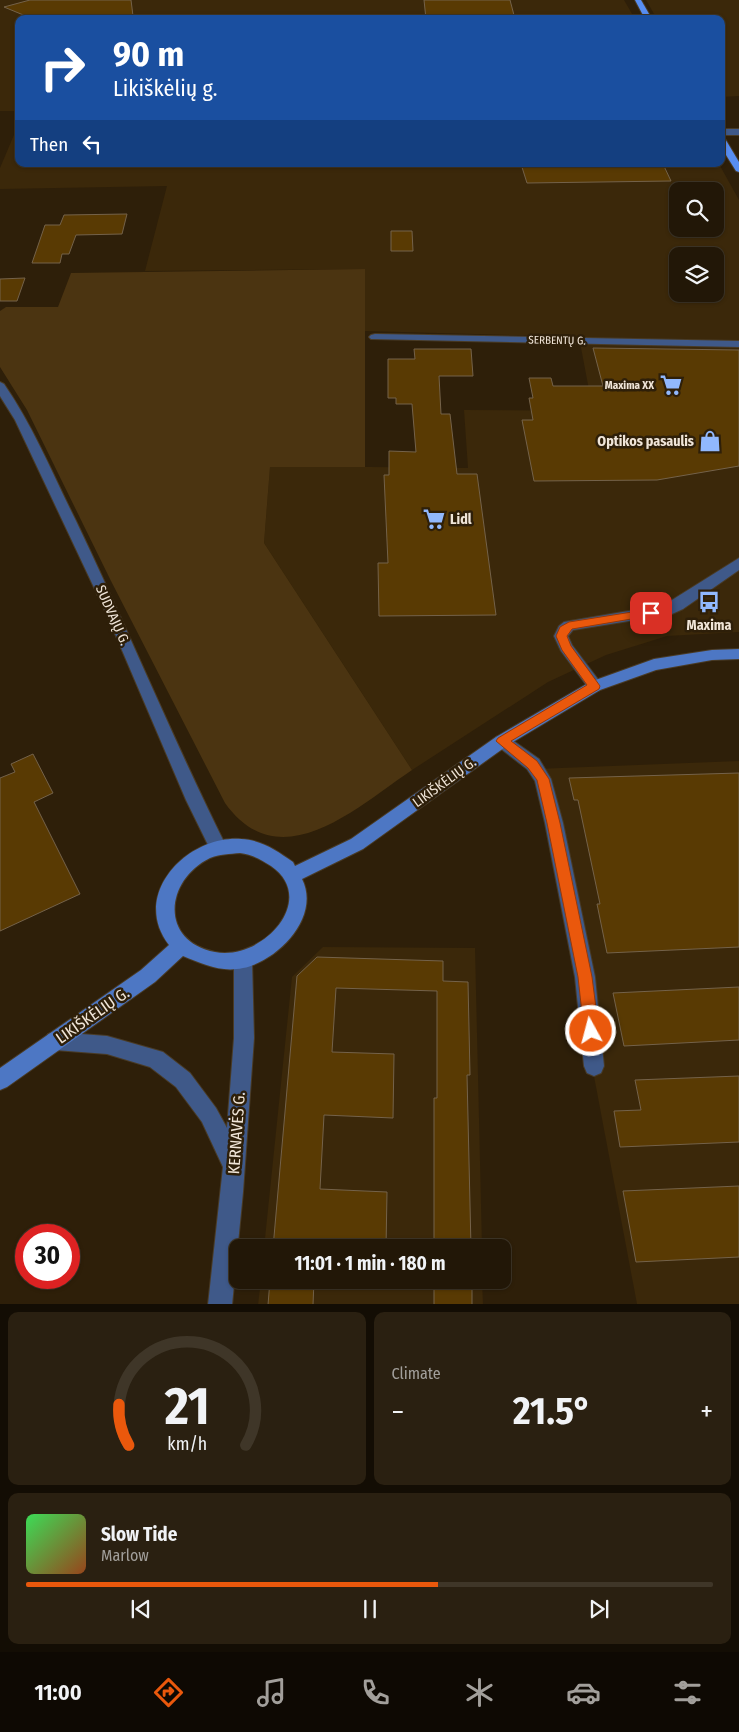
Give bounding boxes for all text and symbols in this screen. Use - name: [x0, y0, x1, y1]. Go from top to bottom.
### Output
- text: 90 m: [113, 33, 184, 75]
- icon: right: [30, 35, 95, 100]
- text: Likiškėlių g.: [113, 75, 217, 102]
- icon: left: [78, 130, 106, 158]
- text: Then: [30, 133, 68, 156]
- map controls: [669, 182, 724, 302]
- button: search: [669, 182, 724, 237]
- button: layers: [669, 247, 724, 302]
- street label: SERBENTŲ G.: [528, 334, 586, 347]
- supermarket icon: Maxima XX: [658, 372, 684, 398]
- place label: Maxima XX: [605, 379, 654, 392]
- shop icon: Optikos pasaulis: [697, 428, 723, 454]
- place label: Optikos pasaulis: [597, 433, 694, 450]
- supermarket icon: Lidl: [421, 506, 447, 532]
- place label: Lidl: [450, 511, 472, 528]
- street label: SUDVAJŲ G.: [92, 583, 133, 648]
- bus stop icon: Maxima: [696, 589, 722, 615]
- pin: [630, 592, 672, 634]
- icon: arrive: [637, 599, 665, 627]
- place label: Maxima: [687, 617, 731, 634]
- street label: LIKIŠKĖLIŲ G.: [409, 753, 479, 811]
- street label: LIKIŠKĖLIŲ G.: [52, 982, 132, 1048]
- position arrow: [564, 1004, 616, 1056]
- street label: KERNAVĖS G.: [224, 1091, 249, 1175]
- speed limit sign: 30: [15, 1224, 80, 1289]
- text: 11:01 · 1 min · 180 m: [295, 1252, 445, 1275]
- text: Climate: [392, 1364, 441, 1383]
- text: 21: [163, 1375, 209, 1438]
- text: 21.5°: [513, 1388, 591, 1434]
- text: −: [392, 1395, 404, 1428]
- text: +: [700, 1395, 713, 1428]
- text: km/h: [167, 1433, 207, 1455]
- text: Slow Tide: [101, 1523, 177, 1546]
- text: Marlow: [101, 1546, 149, 1565]
- icon: previous: [127, 1595, 155, 1623]
- icon: pause: [356, 1595, 384, 1623]
- icon: next: [585, 1595, 613, 1623]
- icon: directions: [151, 1675, 186, 1710]
- icon: music: [254, 1675, 289, 1710]
- icon: phone: [358, 1675, 393, 1710]
- icon: climate: [462, 1675, 497, 1710]
- icon: car: [566, 1675, 601, 1710]
- icon: filters: [670, 1675, 705, 1710]
- text: 11:00: [34, 1679, 82, 1706]

